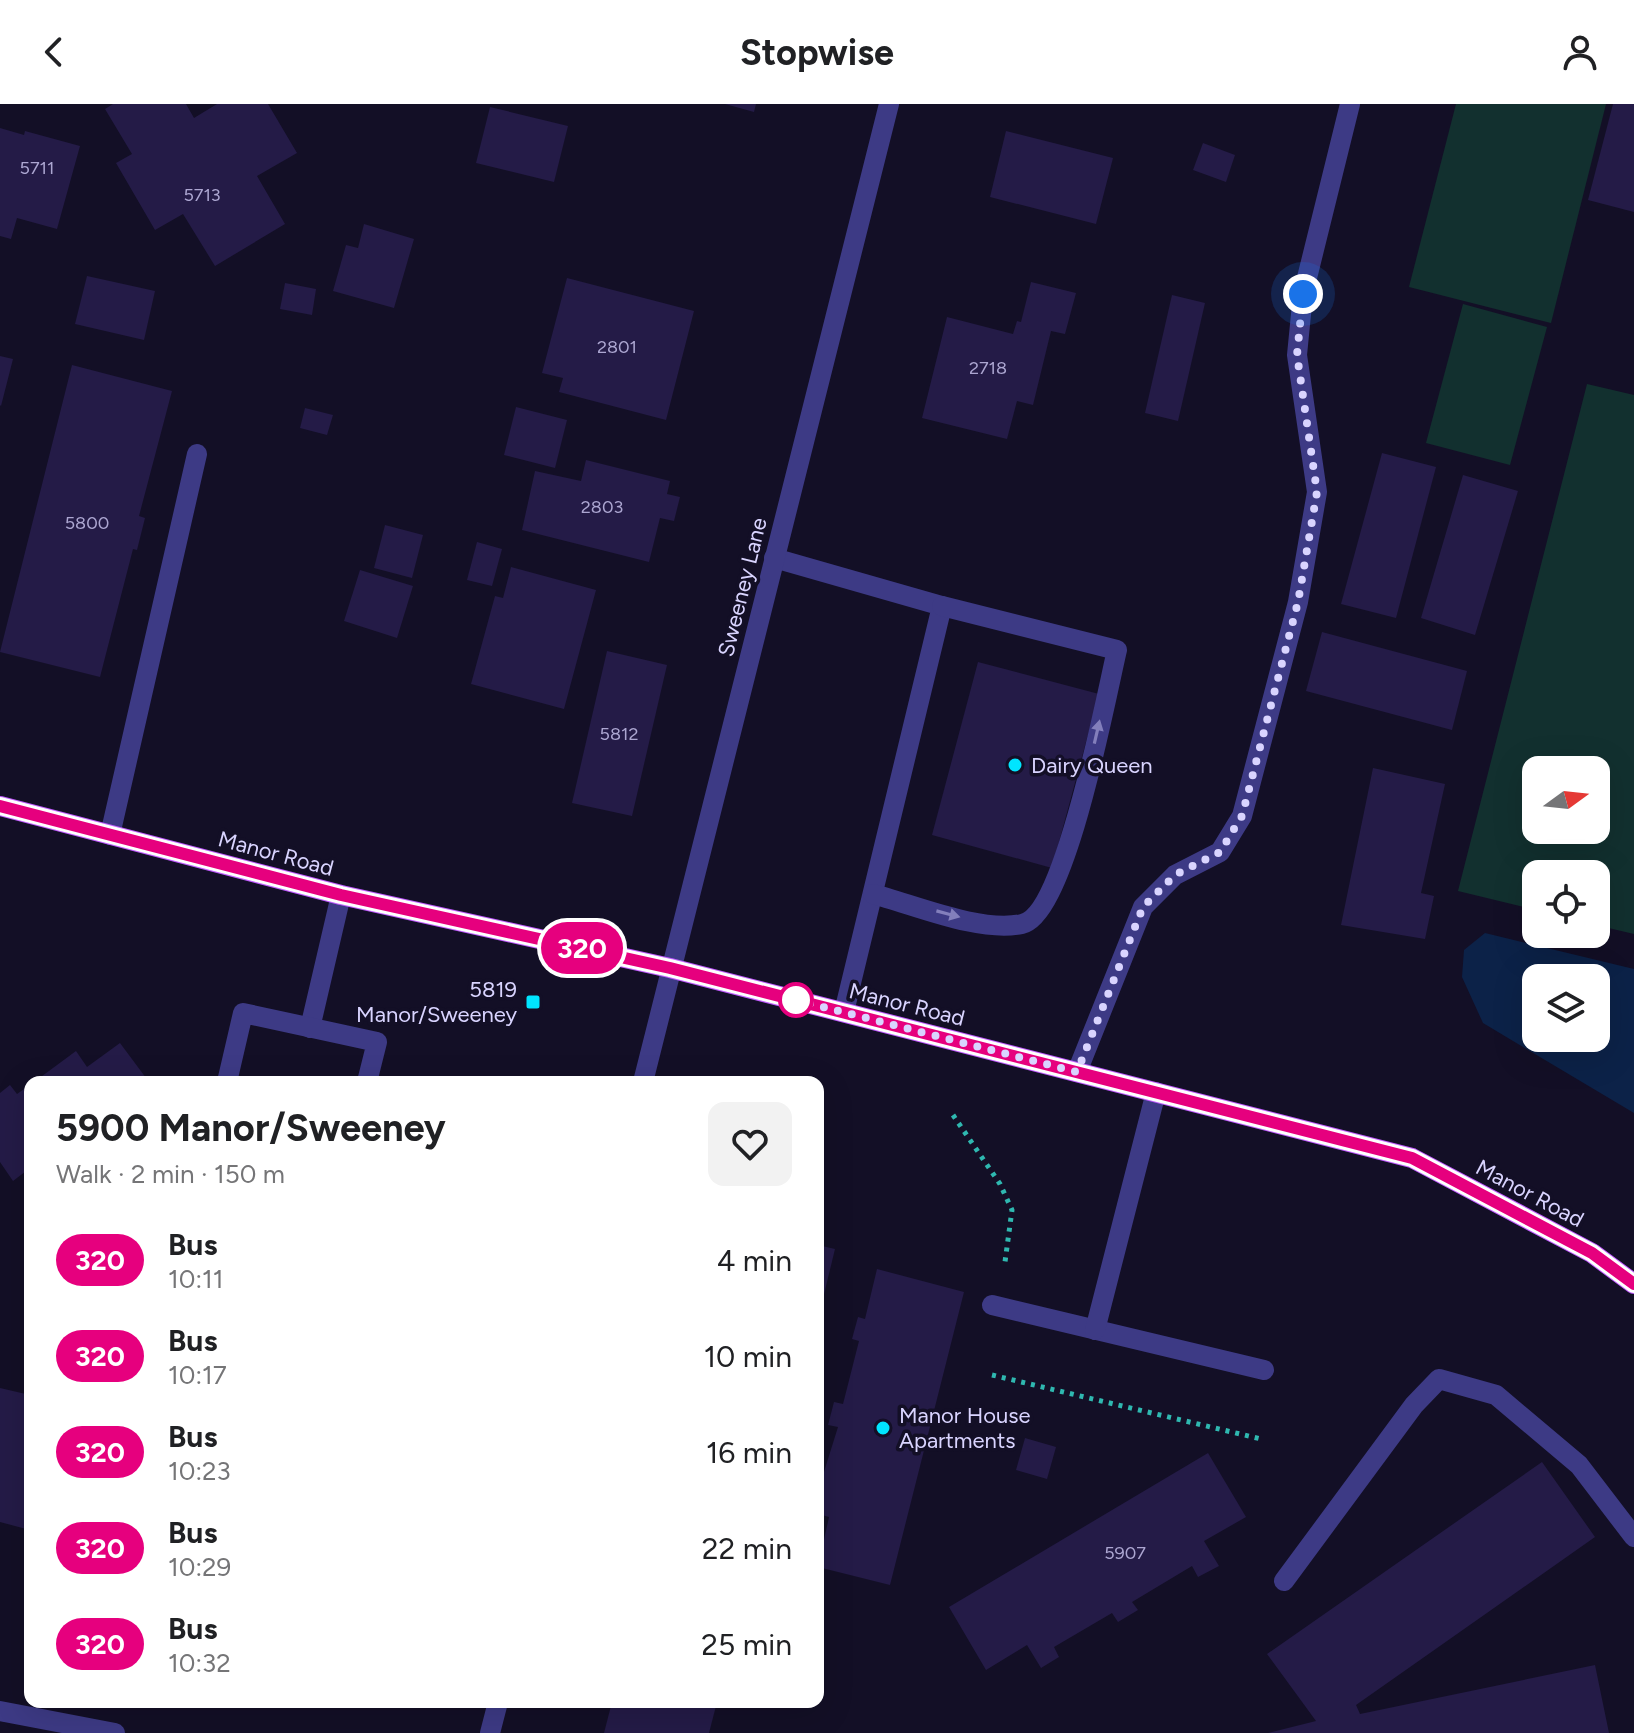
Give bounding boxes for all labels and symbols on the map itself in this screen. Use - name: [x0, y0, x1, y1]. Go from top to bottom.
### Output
- house number: 5711: [20, 157, 54, 179]
- house number: 5713: [183, 184, 221, 206]
- your location: [1283, 274, 1323, 314]
- house number: 2801: [597, 336, 637, 358]
- house number: 2718: [969, 357, 1007, 379]
- house number: 2803: [581, 496, 623, 518]
- house number: 5800: [65, 512, 109, 534]
- street label: Sweeney Lane: [712, 515, 773, 660]
- one-way arrow: [1091, 719, 1104, 744]
- house number: 5812: [600, 723, 638, 745]
- place label: Dairy Queen: [1031, 752, 1153, 779]
- marker: Dairy Queen: [1006, 756, 1024, 774]
- north arrow: [1522, 756, 1610, 844]
- street label: Manor Road: [215, 825, 337, 882]
- one-way arrow: [937, 908, 961, 921]
- line badge: 320: [536, 922, 628, 974]
- place label: 5819 Manor/Sweeney: [356, 976, 517, 1028]
- street label: Manor Road: [846, 977, 968, 1032]
- unlabelled marker: [779, 983, 813, 1017]
- marker: 5819 Manor/Sweeney: [524, 993, 542, 1011]
- street label: Manor Road: [1471, 1154, 1588, 1233]
- place label: Manor House Apartments: [899, 1402, 1031, 1454]
- marker: Manor House Apartments: [874, 1419, 892, 1437]
- house number: 5907: [1104, 1542, 1146, 1564]

